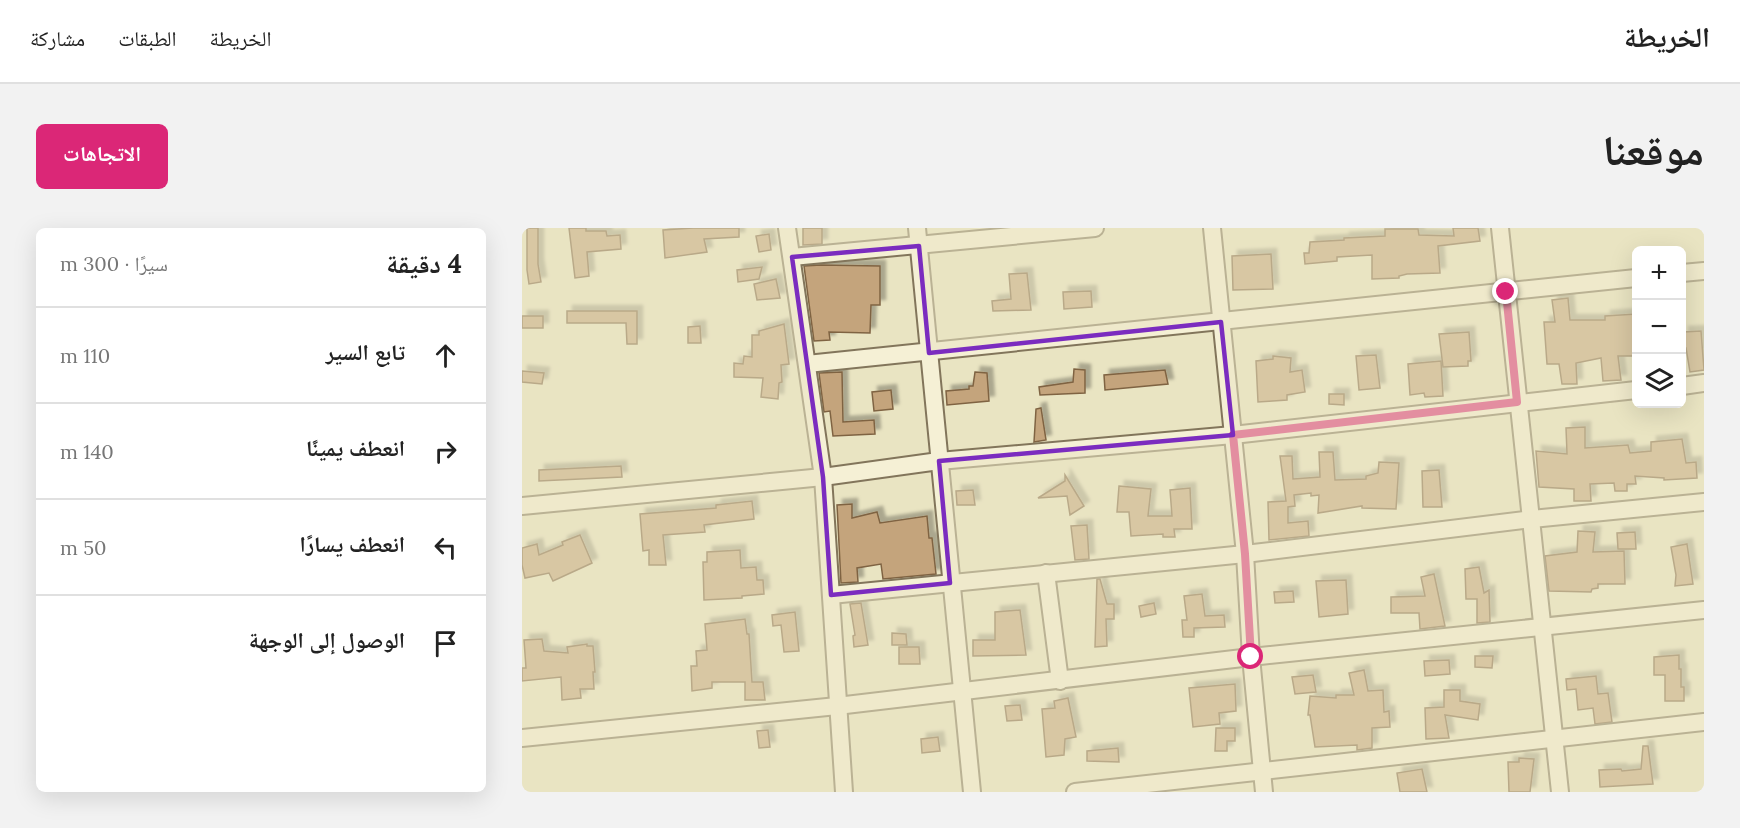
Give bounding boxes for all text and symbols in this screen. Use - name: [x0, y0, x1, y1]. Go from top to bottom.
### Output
- text: الخريطة: [1624, 19, 1710, 55]
- text: مشاركة: [30, 25, 85, 52]
- text: الطبقات: [118, 25, 177, 52]
- text: الخريطة: [210, 25, 271, 52]
- text: موقعنا: [1603, 123, 1704, 177]
- button: الاتجاهات: [36, 124, 168, 189]
- map controls: [1632, 246, 1686, 408]
- button: +: [1632, 246, 1686, 300]
- text: 4 دقيقة: [386, 247, 462, 280]
- text: سيرًا · 300 m: [60, 251, 168, 276]
- route end: [1492, 278, 1518, 304]
- button: −: [1632, 300, 1686, 354]
- text: تابع السير: [326, 338, 405, 366]
- icon: ahead: [429, 339, 462, 372]
- text: 110 m: [60, 343, 110, 368]
- button: layers: [1632, 354, 1686, 408]
- text: انعطف يمينًا: [306, 434, 405, 462]
- icon: right: [429, 435, 462, 468]
- text: 140 m: [60, 439, 114, 464]
- text: انعطف يسارًا: [299, 530, 405, 558]
- icon: left: [429, 531, 462, 564]
- text: 50 m: [60, 535, 106, 560]
- text: الوصول إلى الوجهة: [249, 626, 405, 654]
- icon: arrive: [429, 627, 462, 660]
- route start: [1237, 643, 1263, 669]

